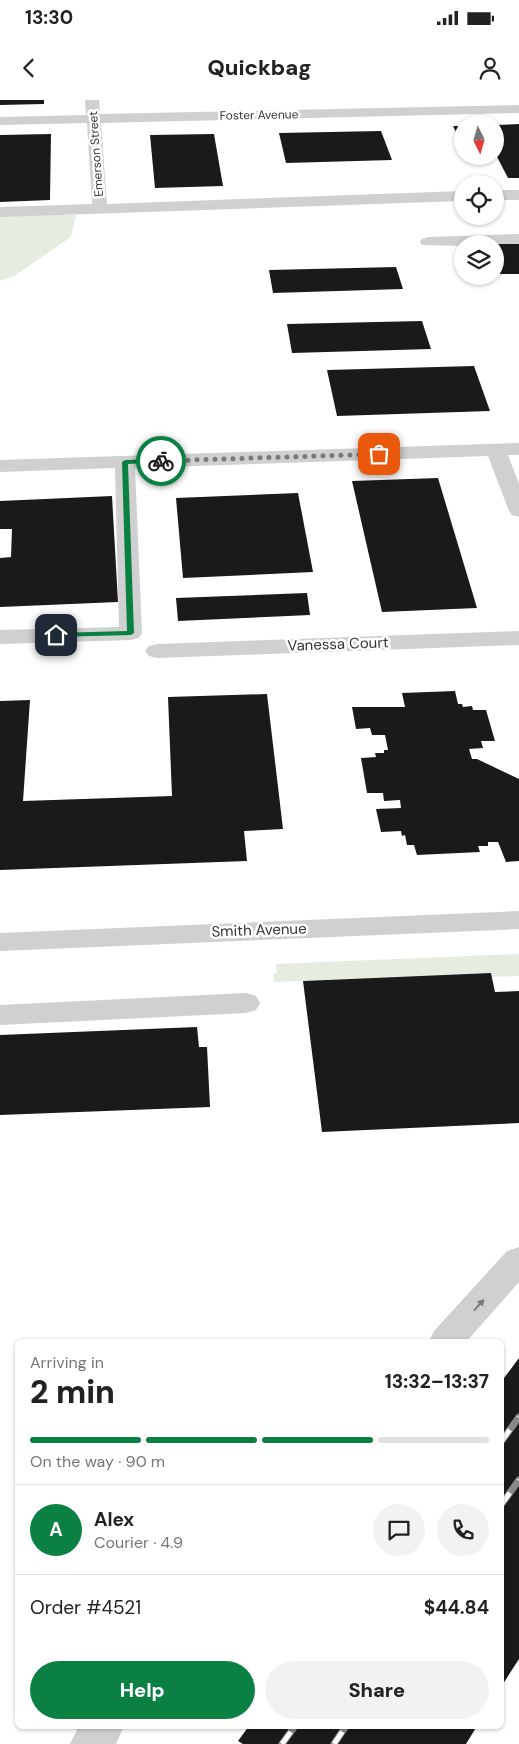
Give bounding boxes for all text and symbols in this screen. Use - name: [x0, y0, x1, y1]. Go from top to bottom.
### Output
- text: 13:30: [25, 5, 73, 30]
- text: Quickbag: [208, 53, 312, 82]
- icon: back: [15, 54, 43, 82]
- icon: person: [476, 54, 504, 82]
- street label: Foster Avenue: [219, 106, 299, 124]
- street label: Emerson Street: [85, 110, 107, 197]
- north arrow: [454, 115, 504, 165]
- map controls: [454, 115, 504, 285]
- button: locate: [454, 175, 504, 225]
- button: layers: [454, 235, 504, 285]
- pin: [358, 433, 400, 475]
- courier: [136, 436, 186, 486]
- icon: bag: [365, 440, 393, 468]
- icon: bike: [147, 447, 175, 475]
- pin: [35, 614, 77, 656]
- icon: home: [42, 621, 70, 649]
- street label: Vanessa Court: [287, 632, 389, 656]
- street label: Smith Avenue: [211, 918, 307, 942]
- one-way arrow: [473, 1299, 484, 1311]
- text: Arriving in: [30, 1352, 104, 1373]
- text: 13:32–13:37: [385, 1369, 489, 1394]
- text: 2 min: [30, 1371, 115, 1413]
- text: On the way · 90 m: [30, 1451, 165, 1472]
- button: chat: [373, 1504, 425, 1556]
- button: phone: [437, 1504, 489, 1556]
- text: Alex: [94, 1507, 134, 1532]
- text: A: [49, 1517, 63, 1542]
- text: Courier · 4.9: [94, 1532, 183, 1553]
- text: Order #4521: [30, 1595, 141, 1620]
- text: $44.84: [424, 1595, 489, 1620]
- button: Help: [30, 1661, 255, 1719]
- button: Share: [265, 1661, 489, 1719]

